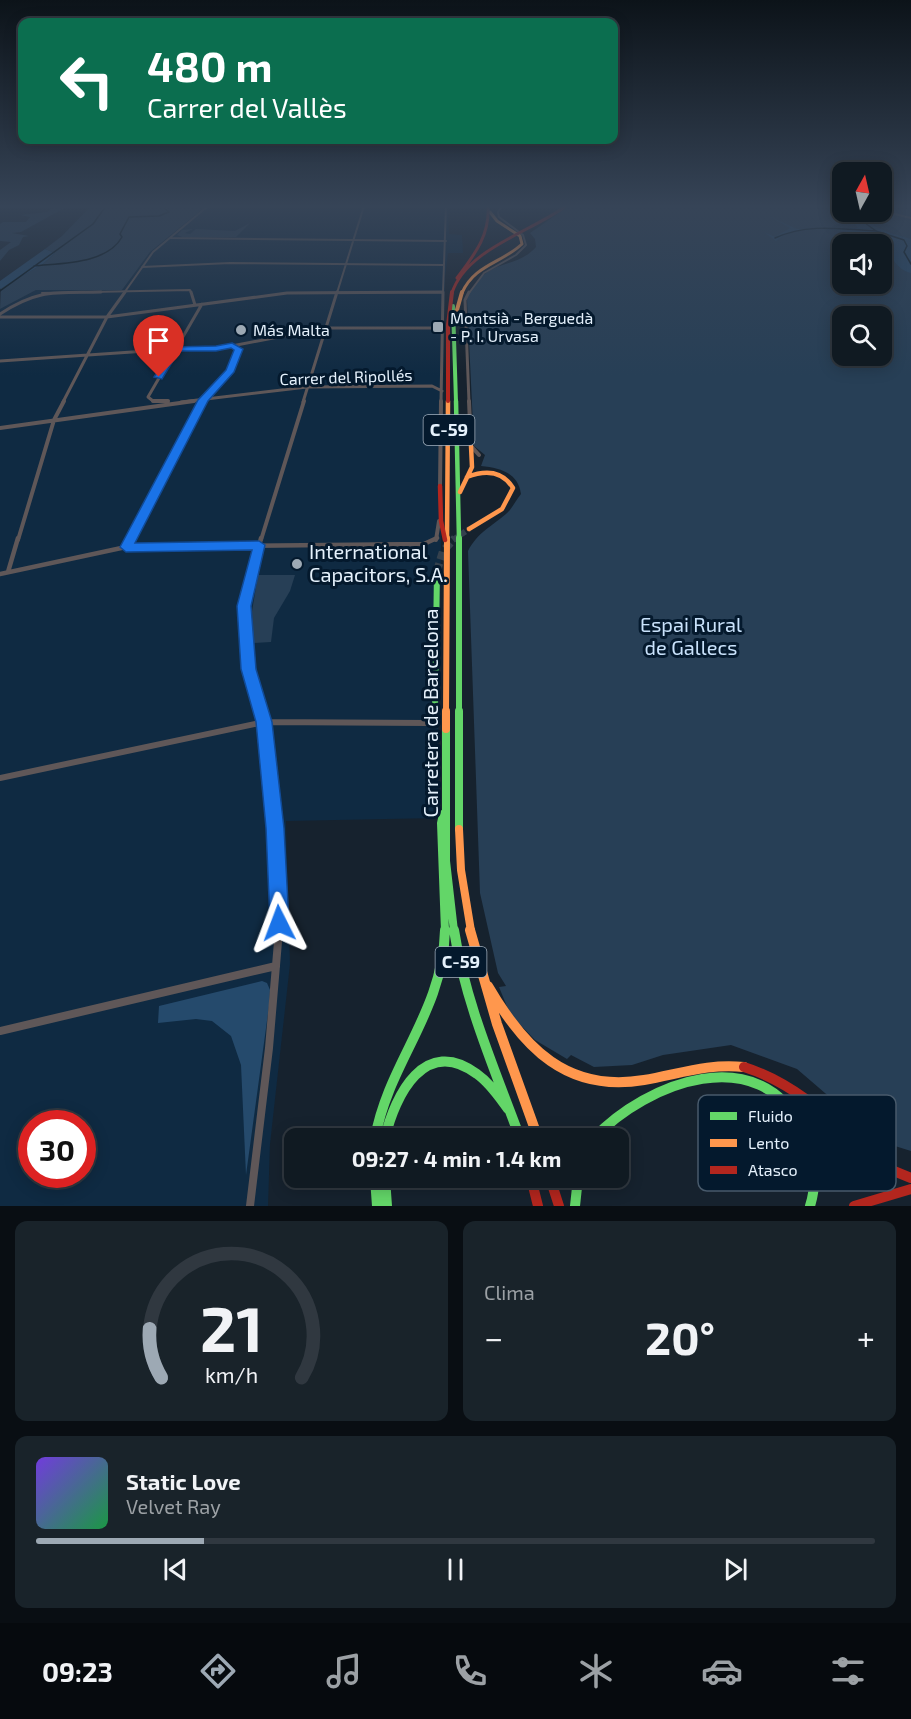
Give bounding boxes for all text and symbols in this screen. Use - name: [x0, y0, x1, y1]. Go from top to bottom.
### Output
- text: 480 m: [147, 40, 273, 90]
- icon: left: [48, 42, 126, 120]
- text: Carrer del Vallès: [147, 91, 347, 123]
- north arrow: [832, 162, 892, 222]
- map controls: [832, 162, 892, 366]
- button: sound: [832, 234, 892, 294]
- button: search: [832, 306, 892, 366]
- place label: Montsià - Berguedà - P. I. Urvasa: [450, 308, 593, 345]
- pin: [133, 315, 184, 377]
- place label: Más Malta: [253, 320, 330, 339]
- marker: Montsià - Berguedà - P. I. Urvasa: [431, 320, 445, 334]
- marker: Más Malta: [234, 323, 248, 337]
- icon: arrive: [142, 324, 175, 357]
- street label: Carrer del Ripollés: [279, 365, 413, 388]
- road number: C-59: [424, 415, 474, 445]
- place label: International Capacitors, S.A.: [309, 539, 448, 586]
- marker: International Capacitors, S.A.: [290, 557, 304, 571]
- street label: Carretera de Barcelona: [418, 609, 442, 817]
- park label: Espai Rural de Gallecs: [640, 612, 742, 659]
- position arrow: [247, 891, 311, 955]
- road number: C-59: [436, 947, 486, 977]
- legend: [698, 1095, 896, 1191]
- text: Fluido: [748, 1106, 793, 1125]
- speed limit sign: 30: [18, 1110, 96, 1188]
- text: Lento: [748, 1133, 789, 1152]
- text: 09:27 · 4 min · 1.4 km: [352, 1145, 561, 1171]
- text: Atasco: [748, 1160, 798, 1179]
- text: Clima: [484, 1280, 535, 1304]
- text: 21: [200, 1290, 263, 1365]
- text: 20°: [645, 1310, 715, 1364]
- text: −: [484, 1317, 503, 1357]
- text: +: [857, 1317, 875, 1357]
- text: km/h: [205, 1362, 258, 1387]
- text: Static Love: [126, 1468, 241, 1494]
- text: Velvet Ray: [126, 1494, 221, 1518]
- icon: previous: [159, 1553, 192, 1586]
- icon: pause: [439, 1553, 472, 1586]
- icon: next: [719, 1553, 752, 1586]
- icon: directions: [197, 1650, 239, 1692]
- icon: music: [323, 1650, 365, 1692]
- icon: phone: [449, 1650, 491, 1692]
- icon: climate: [575, 1650, 617, 1692]
- icon: car: [701, 1650, 743, 1692]
- icon: filters: [827, 1650, 869, 1692]
- text: 09:23: [42, 1655, 113, 1687]

